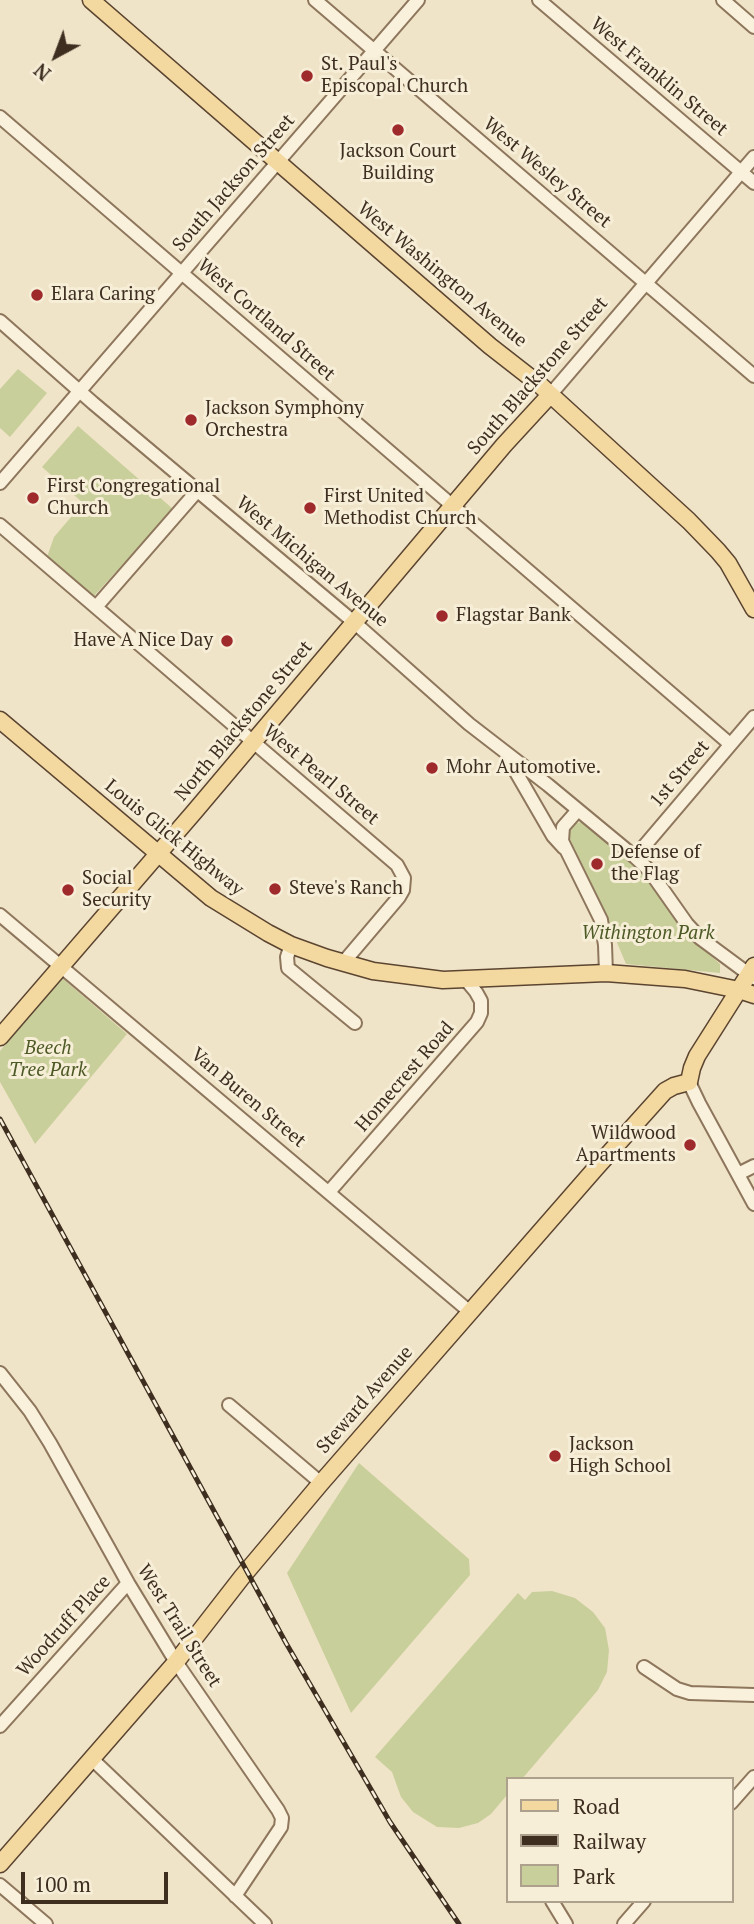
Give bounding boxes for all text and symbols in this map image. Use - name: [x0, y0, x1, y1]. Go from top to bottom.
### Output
- street label: West Franklin Street: [586, 13, 732, 141]
- north arrow: [21, 21, 91, 91]
- place label: St. Paul's Episcopal Church: [321, 54, 468, 98]
- text: N: [28, 58, 56, 86]
- marker: St. Paul's Episcopal Church: [299, 68, 315, 84]
- street label: South Jackson Street: [168, 110, 300, 256]
- street label: West Wesley Street: [478, 113, 616, 233]
- marker: Jackson Court Building: [390, 122, 406, 138]
- place label: Jackson Court Building: [340, 141, 456, 185]
- street label: West Washington Avenue: [353, 197, 531, 353]
- street label: West Cortland Street: [192, 254, 340, 386]
- place label: Elara Caring: [51, 284, 155, 306]
- marker: Elara Caring: [29, 287, 45, 303]
- street label: South Blackstone Street: [463, 292, 613, 460]
- place label: Jackson Symphony Orchestra: [205, 398, 364, 442]
- marker: Jackson Symphony Orchestra: [183, 412, 199, 428]
- place label: First Congregational Church: [47, 476, 220, 520]
- place label: First United Methodist Church: [324, 486, 476, 530]
- marker: First Congregational Church: [25, 490, 41, 506]
- street label: West Michigan Avenue: [231, 492, 393, 632]
- marker: First United Methodist Church: [302, 500, 318, 516]
- place label: Flagstar Bank: [456, 605, 571, 627]
- marker: Flagstar Bank: [434, 608, 450, 624]
- place label: Have A Nice Day: [74, 630, 213, 652]
- marker: Have A Nice Day: [219, 633, 235, 649]
- street label: North Blackstone Street: [170, 636, 318, 806]
- street label: West Pearl Street: [258, 720, 384, 830]
- street label: 1st Street: [645, 736, 715, 812]
- place label: Mohr Automotive.: [446, 757, 601, 779]
- marker: Mohr Automotive.: [424, 760, 440, 776]
- street label: Louis Glick Highway: [100, 775, 248, 901]
- place label: Defense of the Flag: [611, 842, 700, 886]
- marker: Defense of the Flag: [589, 856, 605, 872]
- place label: Social Security: [82, 868, 151, 912]
- place label: Steve's Ranch: [289, 878, 403, 900]
- marker: Steve's Ranch: [267, 881, 283, 897]
- marker: Social Security: [60, 882, 76, 898]
- park label: Withington Park: [581, 923, 715, 945]
- street label: Homecrest Road: [351, 1017, 459, 1137]
- park label: Beech Tree Park: [9, 1038, 87, 1082]
- street label: Van Buren Street: [186, 1043, 310, 1153]
- place label: Wildwood Apartments: [576, 1123, 676, 1167]
- marker: Wildwood Apartments: [682, 1137, 698, 1153]
- street label: Steward Avenue: [312, 1342, 418, 1458]
- place label: Jackson High School: [569, 1434, 671, 1478]
- marker: Jackson High School: [547, 1448, 563, 1464]
- street label: West Trail Street: [132, 1560, 226, 1692]
- street label: Woodruff Place: [13, 1571, 115, 1681]
- legend: [505, 1777, 733, 1903]
- text: Road: [573, 1792, 620, 1820]
- text: Railway: [573, 1827, 646, 1855]
- scale bar: [24, 1857, 172, 1901]
- text: Park: [573, 1862, 615, 1890]
- text: 100 m: [34, 1870, 91, 1898]

